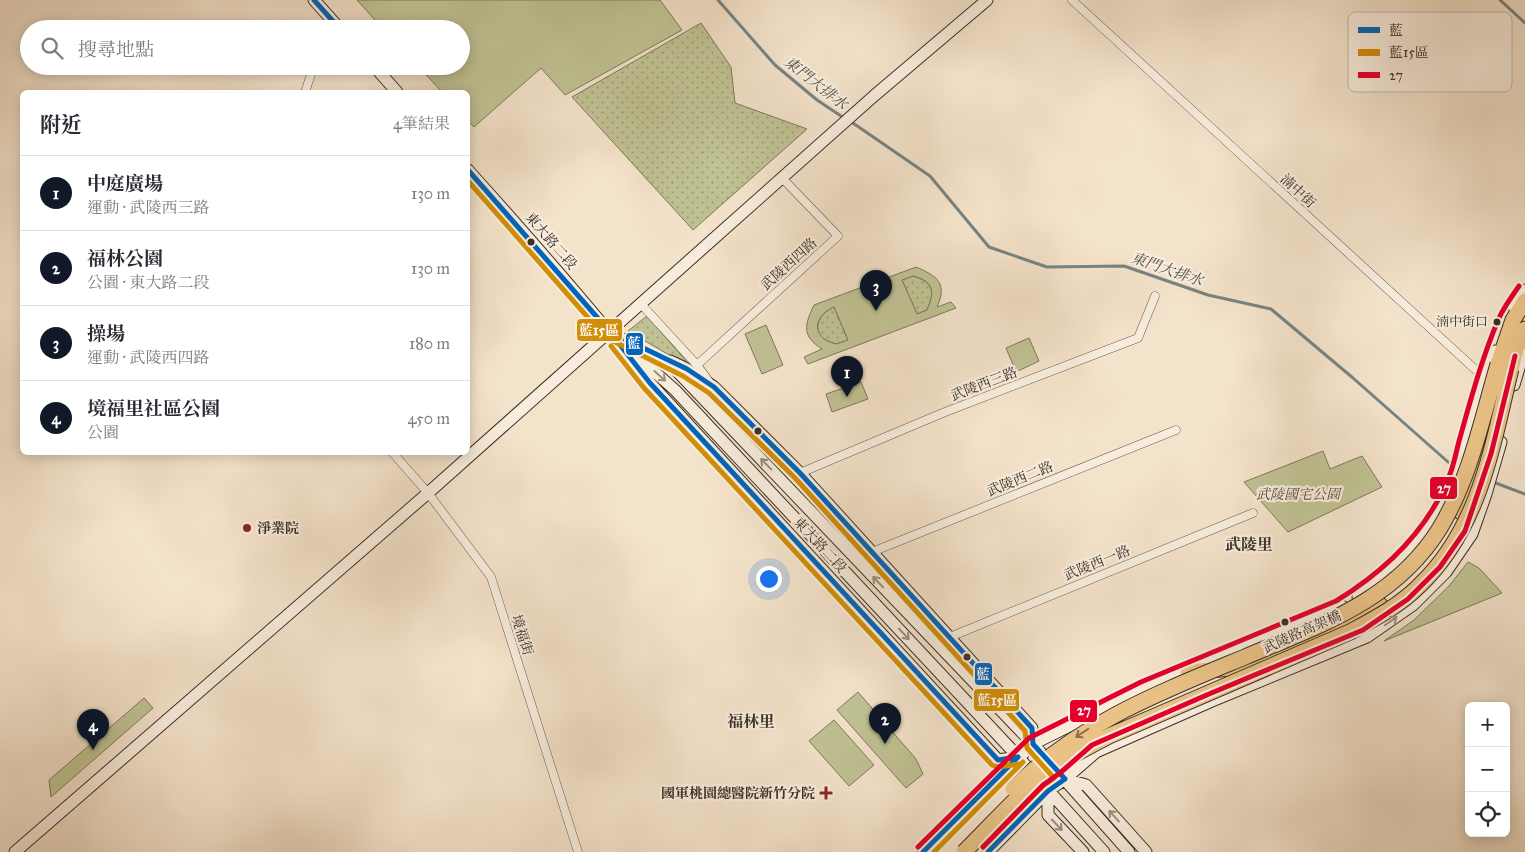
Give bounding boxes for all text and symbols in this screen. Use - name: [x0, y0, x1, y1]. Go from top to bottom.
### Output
- legend: [1348, 12, 1512, 92]
- search box: [20, 20, 470, 75]
- text: 藍: [1389, 22, 1403, 39]
- icon: search: [38, 34, 66, 62]
- text: 搜尋地點: [78, 38, 154, 61]
- text: 藍15區: [1389, 44, 1429, 61]
- water label: 東門大排水: [781, 53, 853, 114]
- text: 27: [1389, 67, 1403, 84]
- text: 附近: [40, 112, 82, 138]
- text: 4筆結果: [393, 114, 450, 133]
- street label: 湳中街: [1277, 170, 1319, 212]
- text: 中庭廣場: [87, 172, 163, 195]
- text: 1: [53, 184, 59, 203]
- text: 130 m: [411, 184, 450, 203]
- text: 運動 · 武陵西三路: [87, 198, 209, 217]
- street label: 東大路二段: [522, 209, 580, 273]
- street label: 武陵西四路: [757, 234, 821, 294]
- unlabelled marker: [526, 237, 536, 247]
- text: 福林公園: [87, 247, 163, 270]
- water label: 東門大排水: [1129, 248, 1207, 290]
- text: 2: [52, 259, 60, 278]
- text: 130 m: [411, 259, 450, 278]
- pin: 3: [860, 270, 892, 311]
- text: 公園 · 東大路二段: [87, 273, 209, 292]
- place label: 湳中街口: [1436, 314, 1488, 330]
- marker: 湳中街口: [1492, 317, 1502, 327]
- line badge: 藍15區: [576, 318, 623, 342]
- text: 操場: [87, 322, 125, 345]
- text: 藍15區: [579, 322, 619, 339]
- line badge: 藍: [625, 332, 644, 356]
- text: 3: [53, 334, 59, 353]
- text: 180 m: [409, 334, 450, 353]
- text: 藍: [627, 335, 641, 352]
- text: 運動 · 武陵西四路: [87, 348, 209, 367]
- pin: 1: [831, 356, 863, 397]
- street label: 武陵西三路: [948, 364, 1020, 404]
- one-way arrow: [653, 370, 666, 382]
- text: 境福里社區公園: [87, 397, 220, 420]
- text: 4: [52, 409, 60, 428]
- text: 450 m: [407, 409, 450, 428]
- text: 公園: [87, 423, 119, 442]
- unlabelled marker: [753, 426, 763, 436]
- one-way arrow: [760, 458, 772, 471]
- street label: 武陵西二路: [984, 458, 1056, 500]
- line badge: 27: [1429, 476, 1458, 500]
- text: 27: [1437, 480, 1452, 497]
- park label: 武陵國宅公園: [1256, 486, 1342, 503]
- street label: 東大路二段: [790, 514, 850, 576]
- place label: 淨業院: [257, 520, 299, 537]
- marker: 淨業院: [241, 522, 253, 534]
- district label: 武陵里: [1225, 535, 1273, 554]
- street label: 武陵西一路: [1061, 542, 1133, 584]
- your location: [756, 566, 782, 592]
- one-way arrow: [872, 576, 884, 588]
- street label: 武陵路高架橋: [1260, 607, 1344, 657]
- street label: 境福街: [507, 612, 537, 658]
- one-way arrow: [1384, 616, 1398, 626]
- unlabelled marker: [1280, 617, 1290, 627]
- one-way arrow: [898, 628, 910, 640]
- unlabelled marker: [962, 652, 972, 662]
- line badge: 藍: [974, 662, 993, 686]
- text: 藍: [976, 666, 990, 683]
- line badge: 藍15區: [973, 688, 1020, 712]
- text: 藍15區: [977, 692, 1017, 709]
- line badge: 27: [1069, 699, 1098, 723]
- text: 27: [1077, 702, 1092, 719]
- map controls: [1465, 702, 1510, 837]
- button: +: [1465, 702, 1510, 747]
- pin: 2: [869, 703, 901, 744]
- pin: 4: [77, 709, 109, 750]
- district label: 福林里: [727, 712, 775, 731]
- one-way arrow: [1075, 728, 1089, 739]
- button: −: [1465, 747, 1510, 792]
- place label: 國軍桃園總醫院新竹分院: [661, 785, 815, 802]
- marker: 國軍桃園總醫院新竹分院: [819, 786, 833, 800]
- button: locate: [1465, 792, 1510, 837]
- one-way arrow: [1108, 809, 1120, 822]
- one-way arrow: [1052, 818, 1063, 831]

